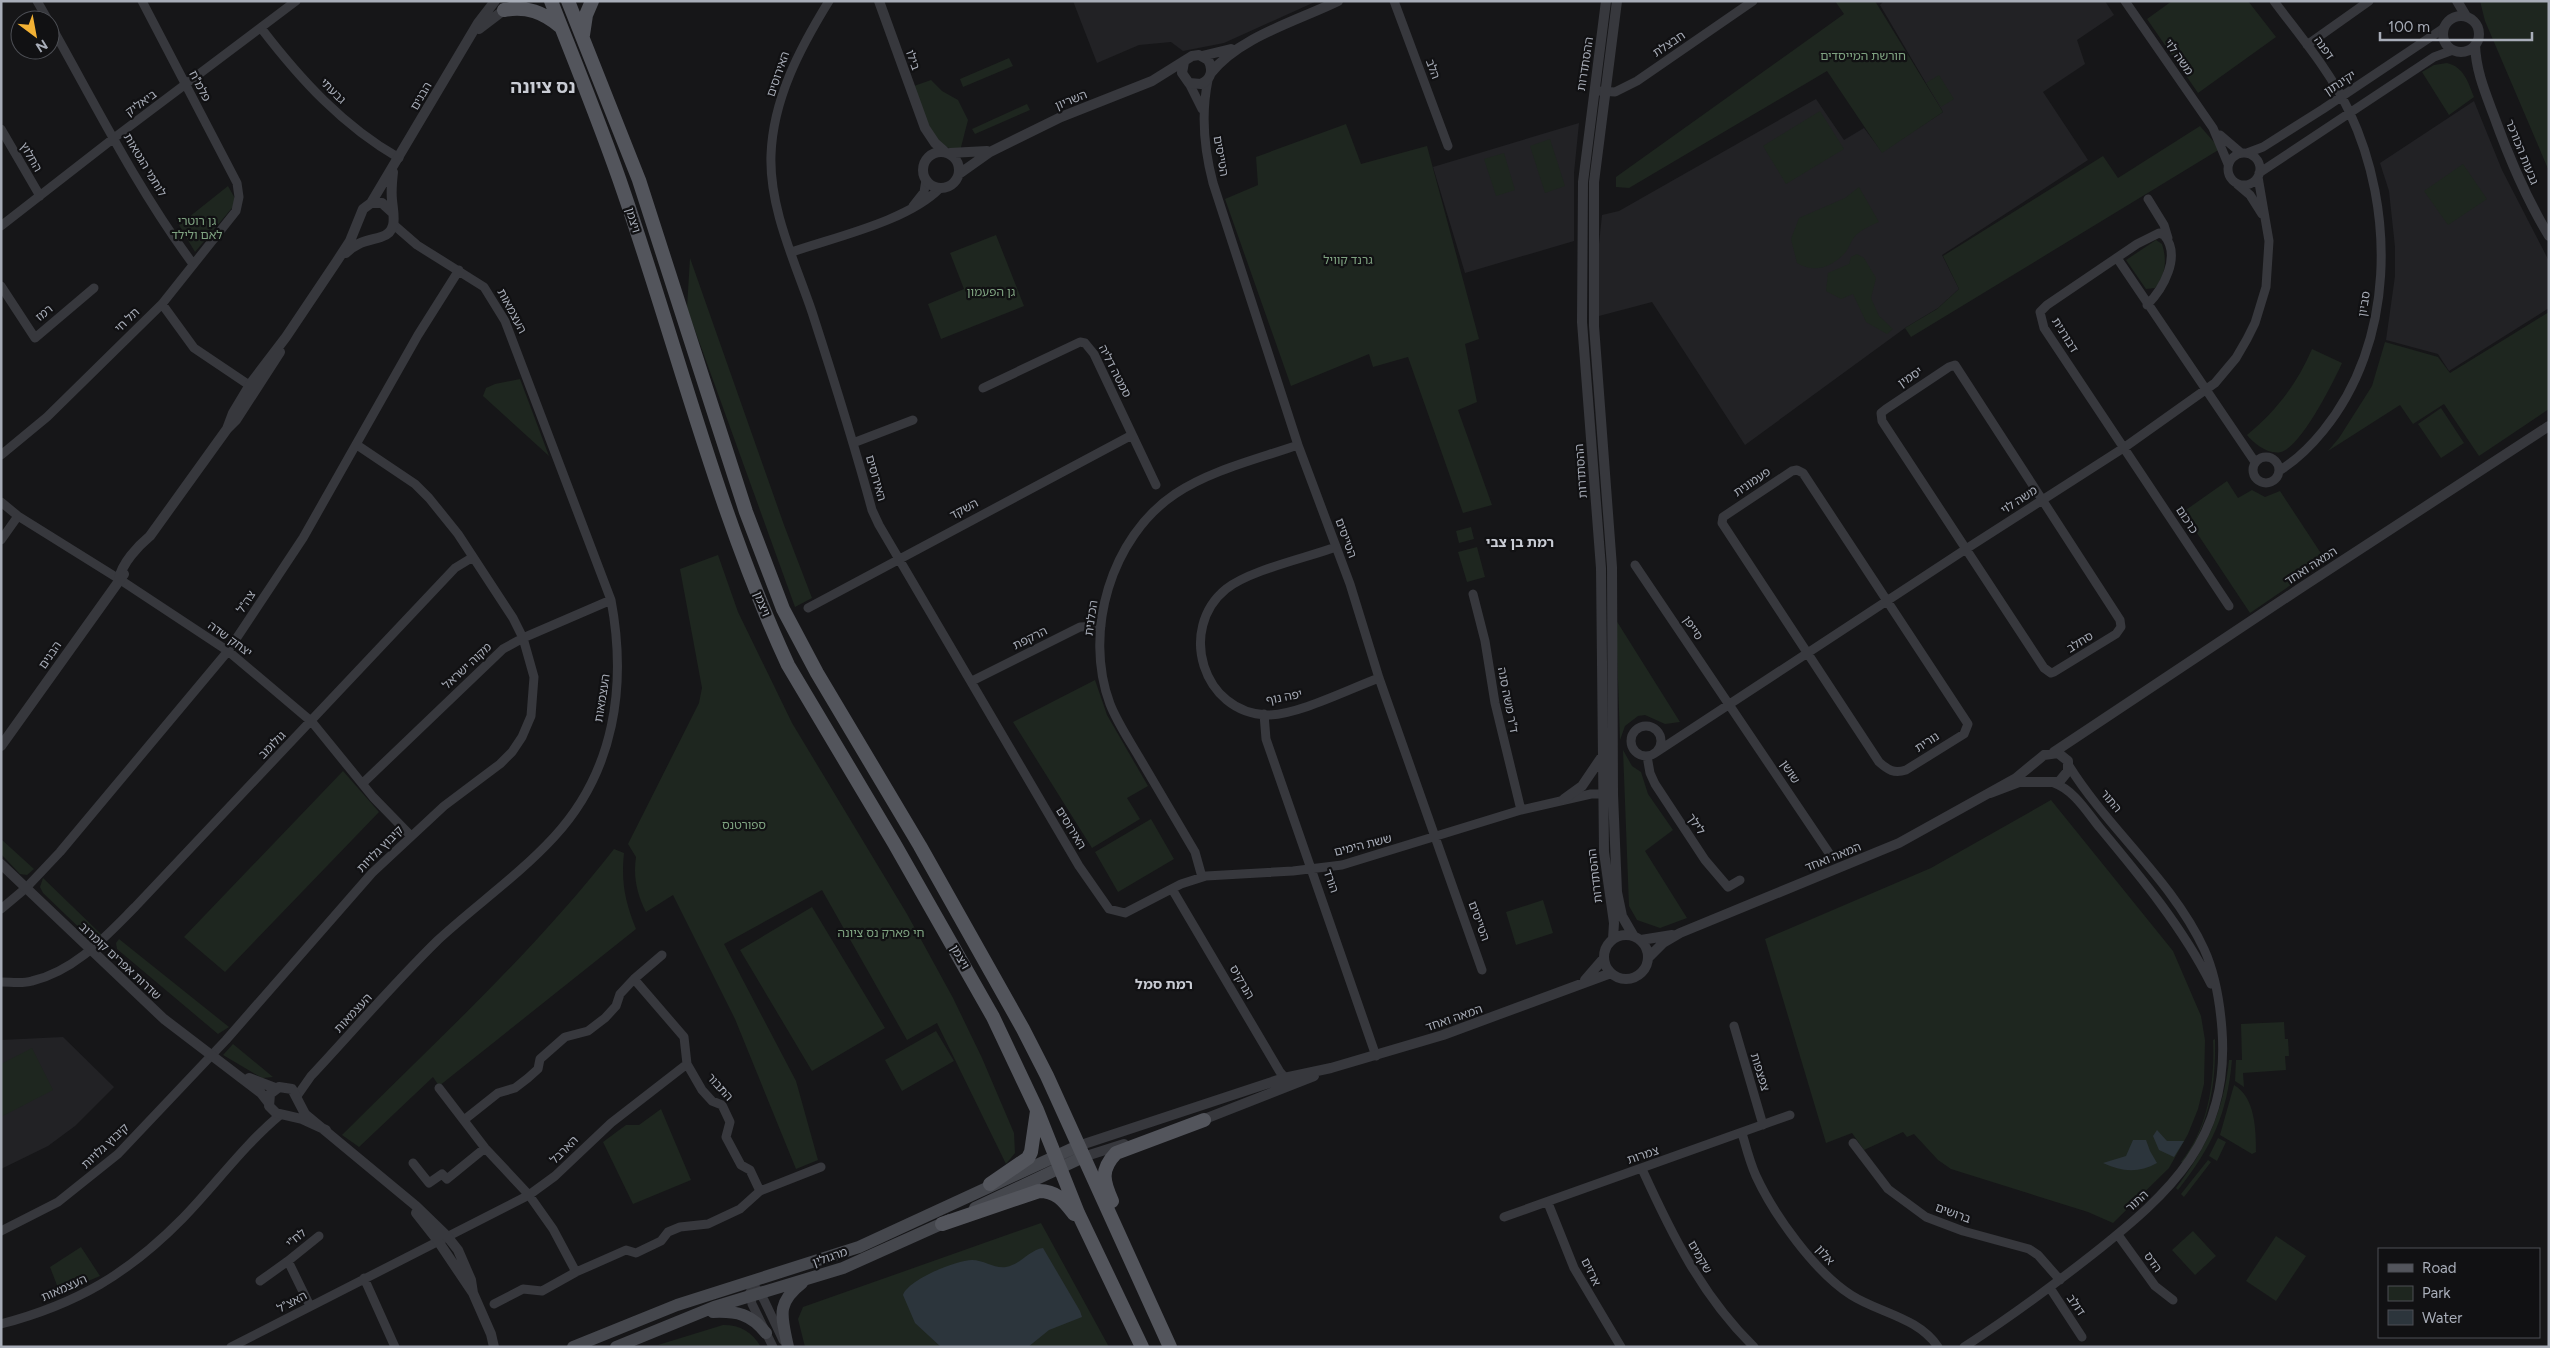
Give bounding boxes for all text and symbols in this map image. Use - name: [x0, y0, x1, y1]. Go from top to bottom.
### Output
- north arrow: [10, 10, 60, 60]
- scale bar: [2380, 10, 2532, 42]
- text: 100 m: [2388, 18, 2430, 36]
- street label: חבצלת: [1650, 28, 1688, 60]
- street label: דפנה: [2311, 34, 2337, 63]
- text: N: [33, 36, 51, 56]
- street label: ההסתדרות: [1574, 36, 1596, 92]
- street label: משה לוי: [2162, 36, 2196, 78]
- street label: בילו: [903, 48, 923, 72]
- street label: האירוסים: [764, 49, 792, 99]
- park label: חורשת המייסדים: [1820, 49, 1906, 63]
- street label: הלב: [1423, 57, 1443, 81]
- street label: פלמ"ח: [186, 68, 214, 104]
- street label: יקינתון: [2322, 68, 2358, 98]
- street label: גבעתי: [317, 75, 349, 107]
- district label: נס ציונה: [510, 76, 576, 98]
- street label: הבנים: [407, 79, 435, 113]
- street label: ביאליק: [123, 87, 159, 119]
- street label: השריון: [1053, 87, 1089, 113]
- street label: גבעות הכורכר: [2503, 117, 2542, 187]
- street label: לוחמי הגטאות: [121, 131, 169, 199]
- street label: הטייסים: [1211, 134, 1231, 178]
- street label: החלוץ: [17, 140, 45, 174]
- street label: ויצמן: [623, 206, 643, 234]
- park label: גן רוטרי לאם ולילד: [171, 214, 223, 242]
- park label: גרנד קוויל: [1323, 253, 1373, 267]
- park label: גן הפעמון: [967, 285, 1016, 299]
- street label: העצמאות: [494, 286, 530, 336]
- street label: סביון: [2355, 290, 2373, 318]
- street label: רמז: [33, 302, 55, 324]
- street label: תל חי: [112, 305, 142, 335]
- street label: דבורנית: [2049, 315, 2081, 355]
- street label: סמטה דליה: [1096, 342, 1134, 400]
- street label: יסמין: [1895, 364, 1925, 390]
- street label: ההסתדרות: [1572, 443, 1590, 499]
- street label: האירוסים: [863, 453, 889, 503]
- street label: פעמונית: [1731, 465, 1773, 499]
- street label: משה לוי: [1998, 483, 2040, 517]
- street label: השקד: [947, 496, 981, 522]
- street label: כרכום: [2173, 504, 2201, 536]
- street label: הטייסים: [1332, 516, 1360, 560]
- district label: רמת בן צבי: [1486, 534, 1554, 551]
- street label: המאה ואחד: [2282, 544, 2340, 588]
- street label: צה"ל: [234, 588, 259, 616]
- street label: ויצמן: [751, 589, 773, 619]
- street label: הכלנית: [1082, 599, 1100, 637]
- street label: סייפן: [1680, 613, 1706, 643]
- street label: יצחק שדה: [205, 618, 255, 660]
- street label: הרקפת: [1010, 624, 1050, 652]
- street label: סחלב: [2064, 628, 2096, 655]
- street label: הבנים: [36, 639, 64, 671]
- street label: מקוה ישראל: [440, 640, 494, 692]
- street label: ד"ר משה סנה: [1495, 666, 1521, 734]
- street label: העצמאות: [591, 673, 613, 723]
- street label: יפה נוף: [1265, 687, 1303, 707]
- street label: גולומב: [256, 728, 289, 762]
- street label: נורית: [1912, 729, 1942, 755]
- street label: שושן: [1777, 758, 1803, 786]
- street label: התור: [2097, 787, 2125, 815]
- street label: האירוסים: [1053, 804, 1089, 852]
- street label: לילך: [1684, 811, 1708, 837]
- park label: ספורטנס: [722, 818, 766, 832]
- street label: קיבוץ גלויות: [354, 823, 406, 875]
- street label: ששת הימים: [1333, 831, 1393, 859]
- street label: המאה ואחד: [1803, 839, 1863, 875]
- street label: ההסתדרות: [1585, 848, 1605, 904]
- street label: הורד: [1321, 867, 1341, 895]
- street label: הטייסים: [1465, 899, 1493, 943]
- street label: שדרות אפרים קומרוב: [76, 919, 164, 1003]
- park label: חי פארק נס ציונה: [838, 926, 924, 940]
- street label: ויצמן: [948, 942, 972, 972]
- street label: הנרקיס: [1227, 962, 1257, 1002]
- district label: רמת סמל: [1135, 976, 1193, 993]
- street label: העצמאות: [331, 990, 375, 1036]
- street label: המאה ואחד: [1424, 1002, 1484, 1034]
- street label: צפצפות: [1748, 1051, 1772, 1093]
- street label: התבור: [704, 1070, 736, 1104]
- street label: קיבוץ גלויות: [78, 1120, 132, 1171]
- street label: הארבל: [547, 1133, 581, 1167]
- street label: צמרות: [1625, 1143, 1661, 1167]
- street label: התור: [2123, 1187, 2151, 1215]
- street label: ברושים: [1933, 1200, 1973, 1226]
- street label: לח"י: [283, 1226, 309, 1250]
- street label: שקמים: [1685, 1238, 1715, 1276]
- street label: אלון: [1813, 1242, 1838, 1268]
- street label: מרגולין: [811, 1244, 849, 1269]
- legend: [2378, 1248, 2540, 1338]
- street label: הדס: [2141, 1249, 2165, 1275]
- street label: ארזים: [1578, 1256, 1604, 1289]
- text: Road: [2422, 1259, 2457, 1277]
- street label: העצמאות: [39, 1272, 89, 1304]
- text: Park: [2422, 1284, 2451, 1302]
- street label: האצ"ל: [275, 1288, 309, 1316]
- street label: דולב: [2064, 1292, 2088, 1319]
- text: Water: [2422, 1309, 2462, 1327]

